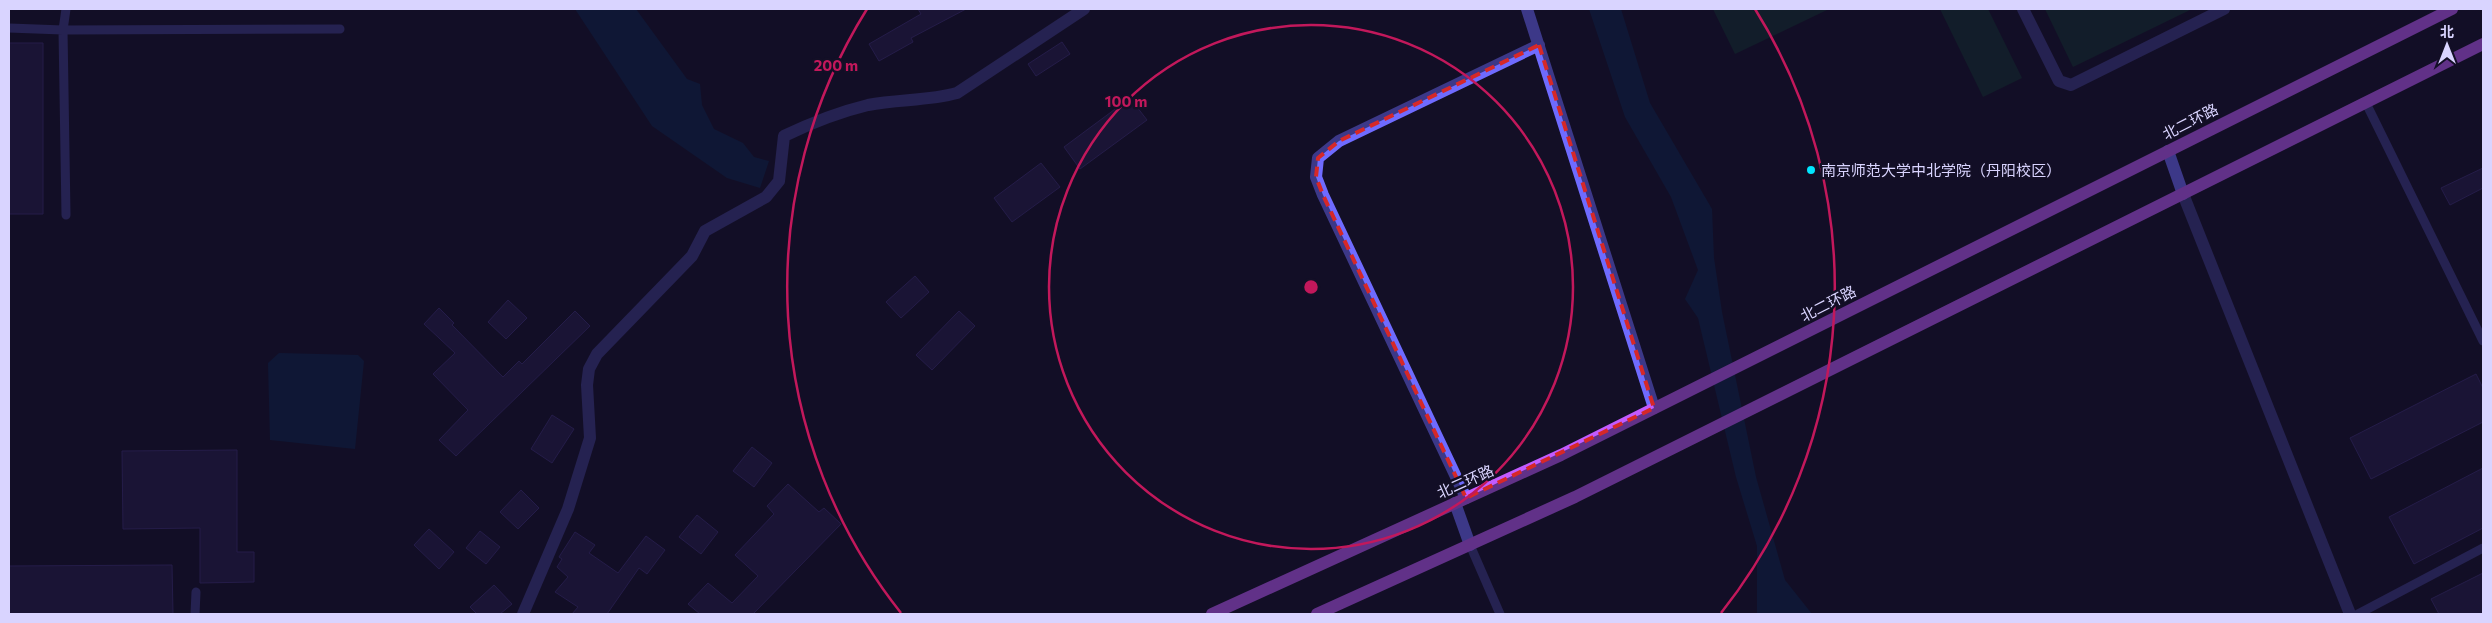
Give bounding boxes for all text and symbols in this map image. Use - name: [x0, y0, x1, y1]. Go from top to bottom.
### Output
- north arrow: [2422, 20, 2472, 70]
- text: 北: [2440, 23, 2454, 40]
- text: 200 m: [814, 56, 858, 74]
- text: 100 m: [1105, 92, 1147, 110]
- street label: 北二环路: [2159, 99, 2221, 143]
- place label: 南京师范大学中北学院（丹阳校区）: [1821, 161, 2061, 179]
- marker: 南京师范大学中北学院（丹阳校区）: [1805, 164, 1817, 176]
- centre of rings: [1302, 278, 1320, 296]
- street label: 北二环路: [1797, 281, 1859, 325]
- street label: 北二环路: [1434, 461, 1496, 501]

